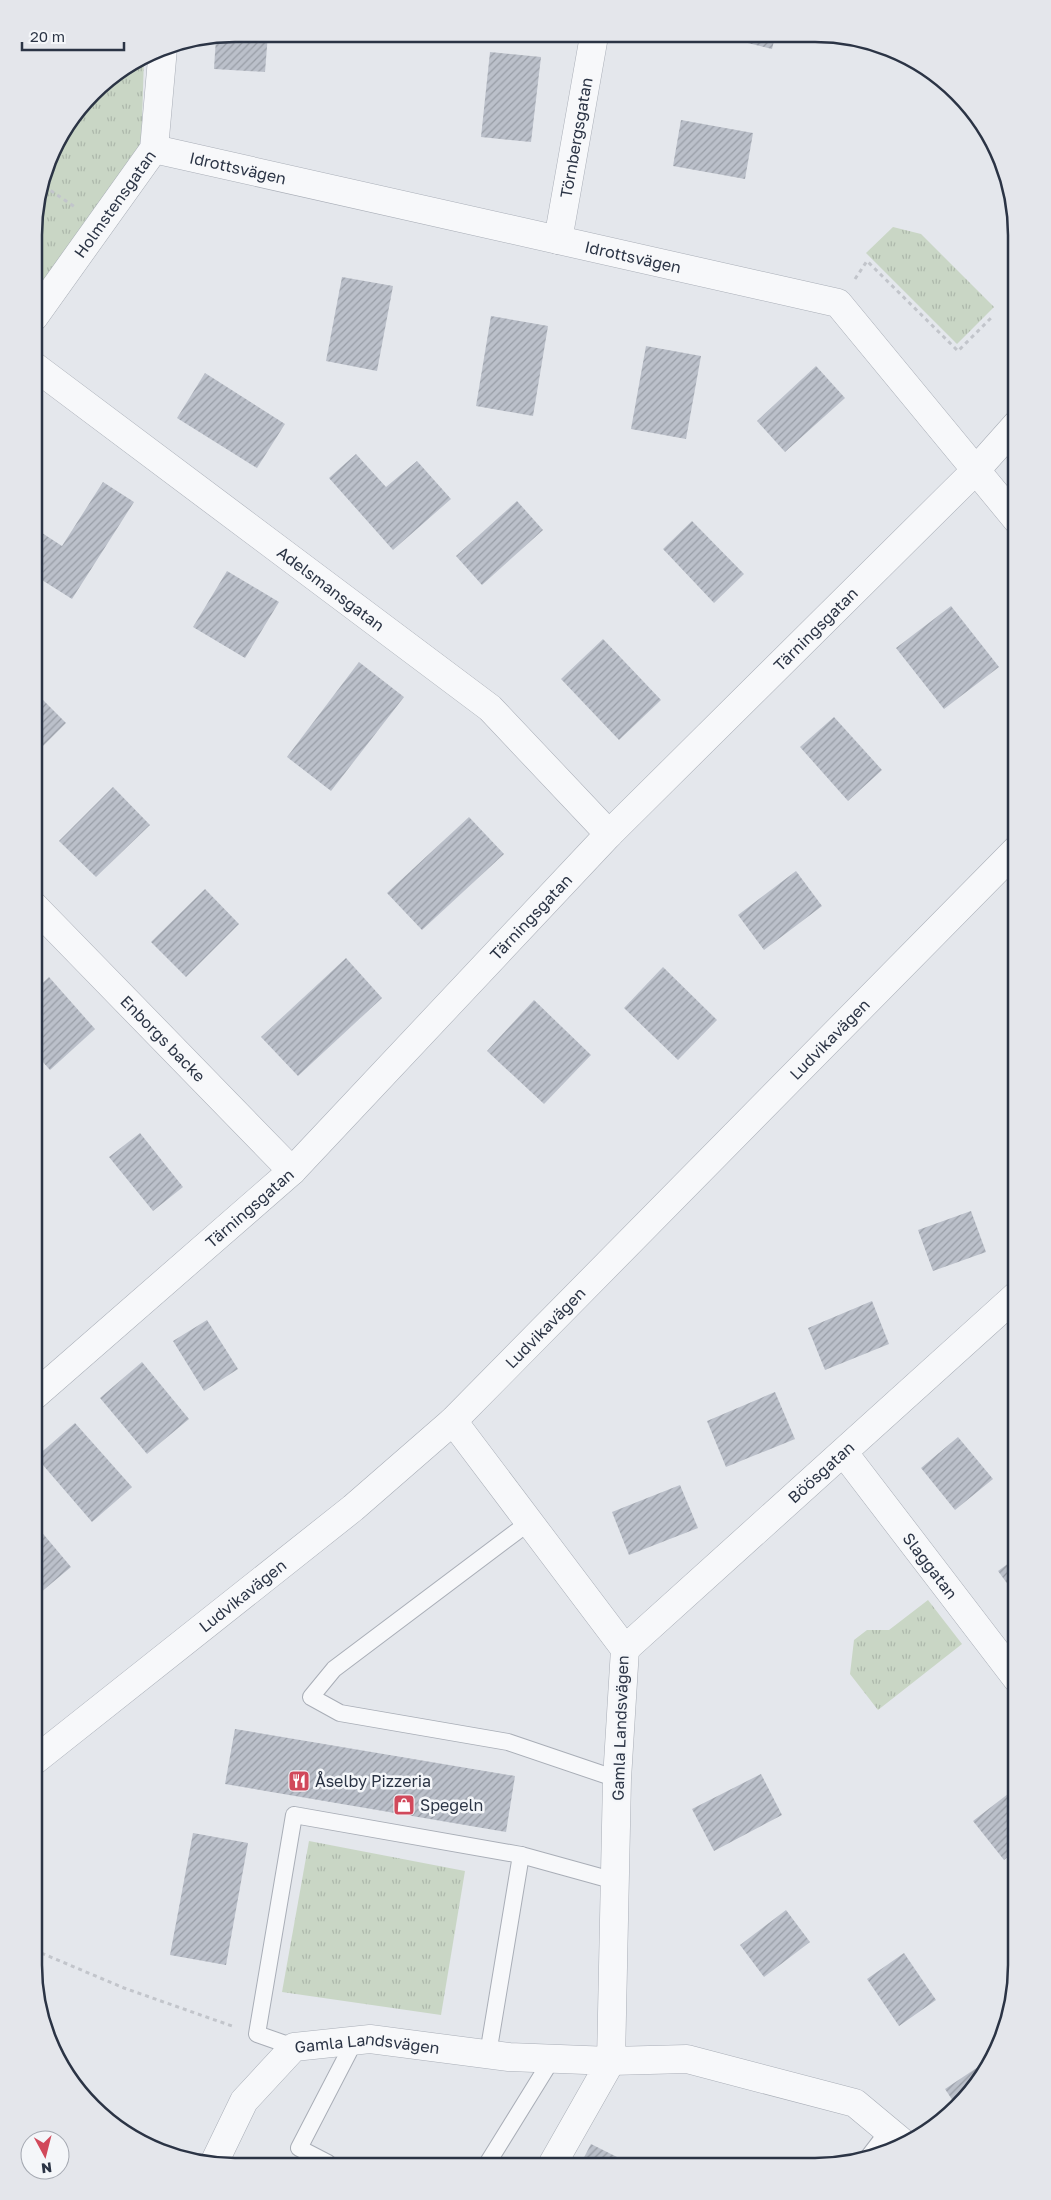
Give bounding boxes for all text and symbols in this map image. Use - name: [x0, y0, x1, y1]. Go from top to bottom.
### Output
- scale bar: [22, 20, 125, 52]
- text: 20 m: [30, 27, 65, 45]
- street label: Törnbergsgatan: [556, 76, 597, 200]
- street label: Holmstensgatan: [70, 146, 160, 262]
- street label: Idrottsvägen: [188, 147, 288, 188]
- street label: Idrottsvägen: [583, 236, 683, 277]
- street label: Adelsmansgatan: [273, 542, 388, 635]
- street label: Tärningsgatan: [769, 583, 862, 675]
- street label: Tärningsgatan: [486, 870, 576, 964]
- street label: Enborgs backe: [116, 991, 210, 1086]
- street label: Ludvikavägen: [785, 994, 874, 1084]
- street label: Tärningsgatan: [201, 1164, 298, 1252]
- street label: Ludvikavägen: [501, 1283, 589, 1372]
- street label: Böösgatan: [784, 1437, 858, 1507]
- street label: Slaggatan: [899, 1529, 962, 1603]
- street label: Ludvikavägen: [195, 1555, 290, 1636]
- street label: Gamla Landsvägen: [607, 1655, 633, 1801]
- restaurant icon: Åselby Pizzeria: [287, 1769, 311, 1793]
- place label: Åselby Pizzeria: [315, 1771, 431, 1791]
- shop icon: Spegeln: [392, 1793, 416, 1817]
- place label: Spegeln: [420, 1795, 483, 1815]
- street label: Gamla Landsvägen: [294, 2028, 441, 2058]
- north arrow: [20, 2130, 70, 2180]
- text: N: [40, 2159, 53, 2177]

